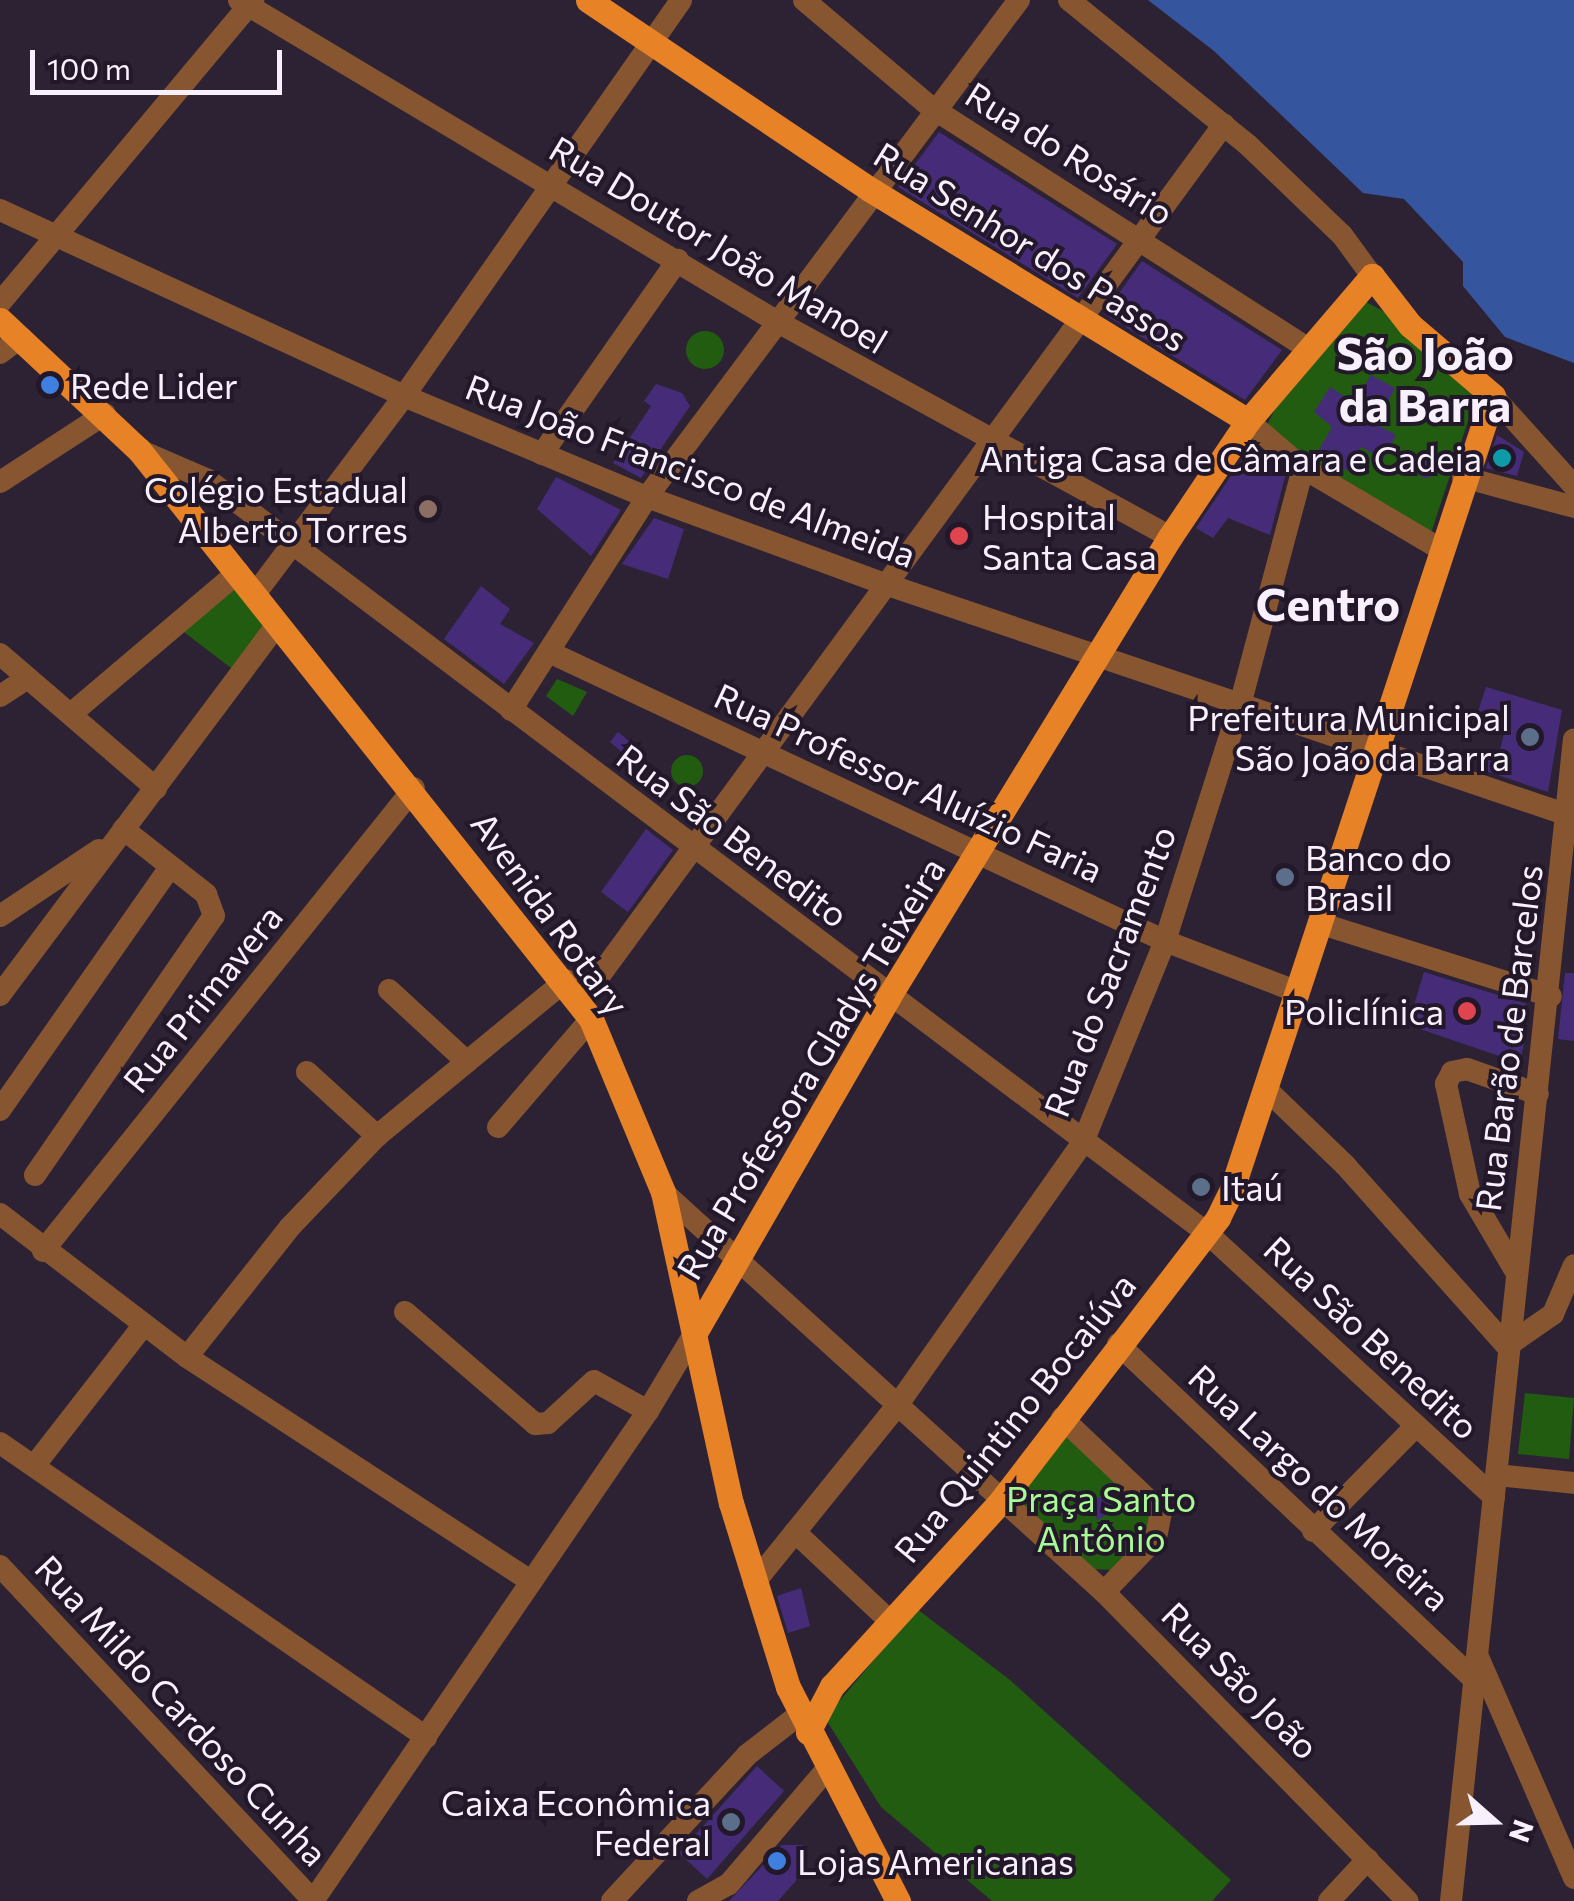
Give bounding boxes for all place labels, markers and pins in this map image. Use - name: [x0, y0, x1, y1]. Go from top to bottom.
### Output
- place label: Rede Lider: [70, 364, 238, 406]
- marker: Rede Lider: [39, 374, 61, 396]
- place label: Antiga Casa de Câmara e Cadeia: [979, 437, 1482, 479]
- marker: Antiga Casa de Câmara e Cadeia: [1491, 447, 1513, 469]
- place label: Colégio Estadual Alberto Torres: [144, 468, 408, 550]
- place label: Hospital Santa Casa: [982, 495, 1157, 577]
- marker: Colégio Estadual Alberto Torres: [417, 498, 439, 520]
- marker: Hospital Santa Casa: [946, 523, 972, 549]
- place label: Prefeitura Municipal São João da Barra: [1187, 696, 1510, 778]
- marker: Prefeitura Municipal São João da Barra: [1519, 726, 1541, 748]
- place label: Banco do Brasil: [1305, 836, 1452, 918]
- marker: Banco do Brasil: [1274, 866, 1296, 888]
- place label: Policlínica: [1284, 990, 1444, 1032]
- marker: Policlínica: [1454, 998, 1480, 1024]
- place label: Itaú: [1221, 1166, 1283, 1208]
- marker: Itaú: [1190, 1176, 1212, 1198]
- place label: Caixa Econômica Federal: [441, 1781, 711, 1863]
- marker: Caixa Econômica Federal: [720, 1811, 742, 1833]
- place label: Lojas Americanas: [797, 1840, 1074, 1882]
- marker: Lojas Americanas: [766, 1850, 788, 1872]

